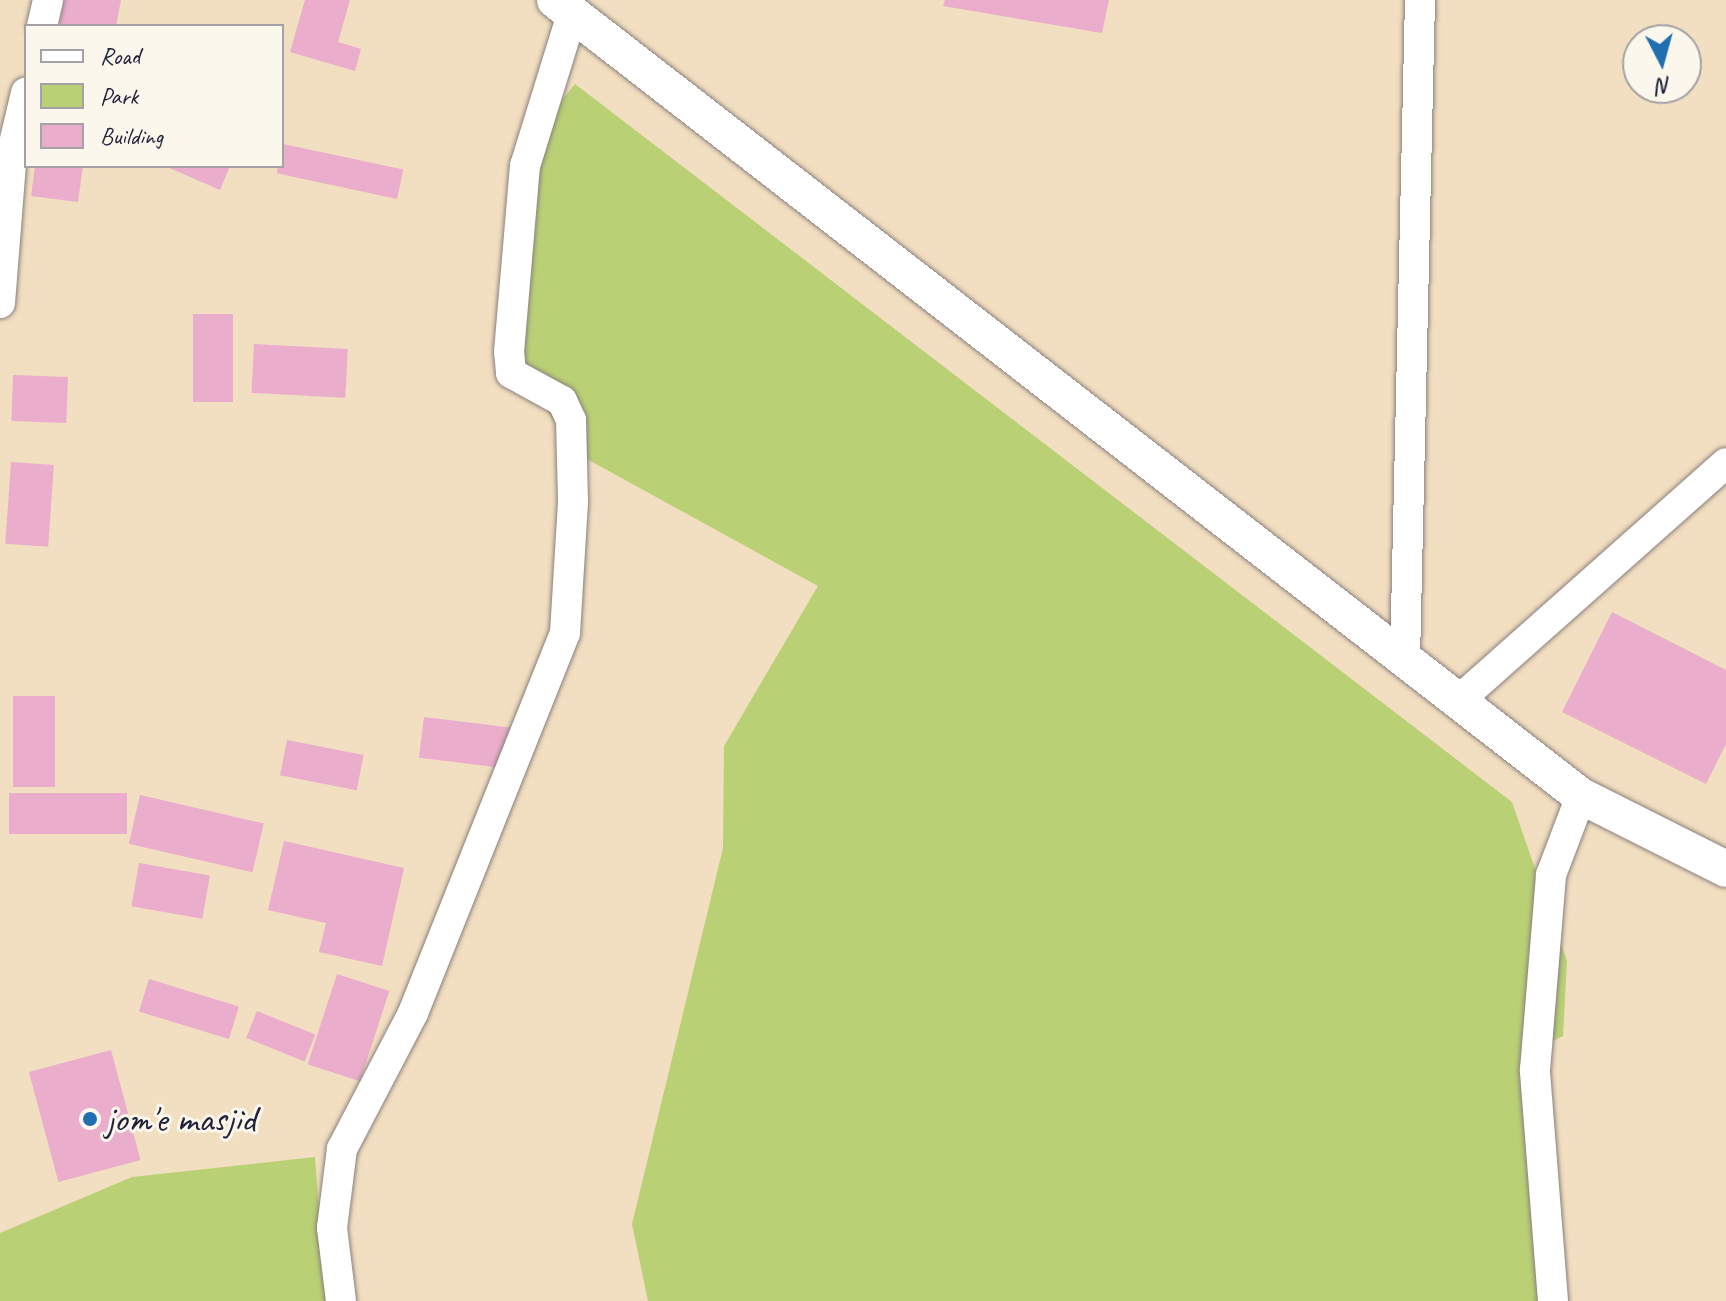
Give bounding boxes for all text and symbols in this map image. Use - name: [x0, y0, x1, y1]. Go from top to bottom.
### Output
- legend: [24, 24, 284, 168]
- north arrow: [1622, 24, 1702, 104]
- text: Road: [100, 41, 140, 71]
- text: N: [1656, 71, 1673, 101]
- text: Park: [100, 81, 138, 111]
- text: Building: [100, 121, 163, 151]
- place label: jom'e masjid: [106, 1096, 257, 1142]
- marker: jom'e masjid: [81, 1110, 99, 1128]

